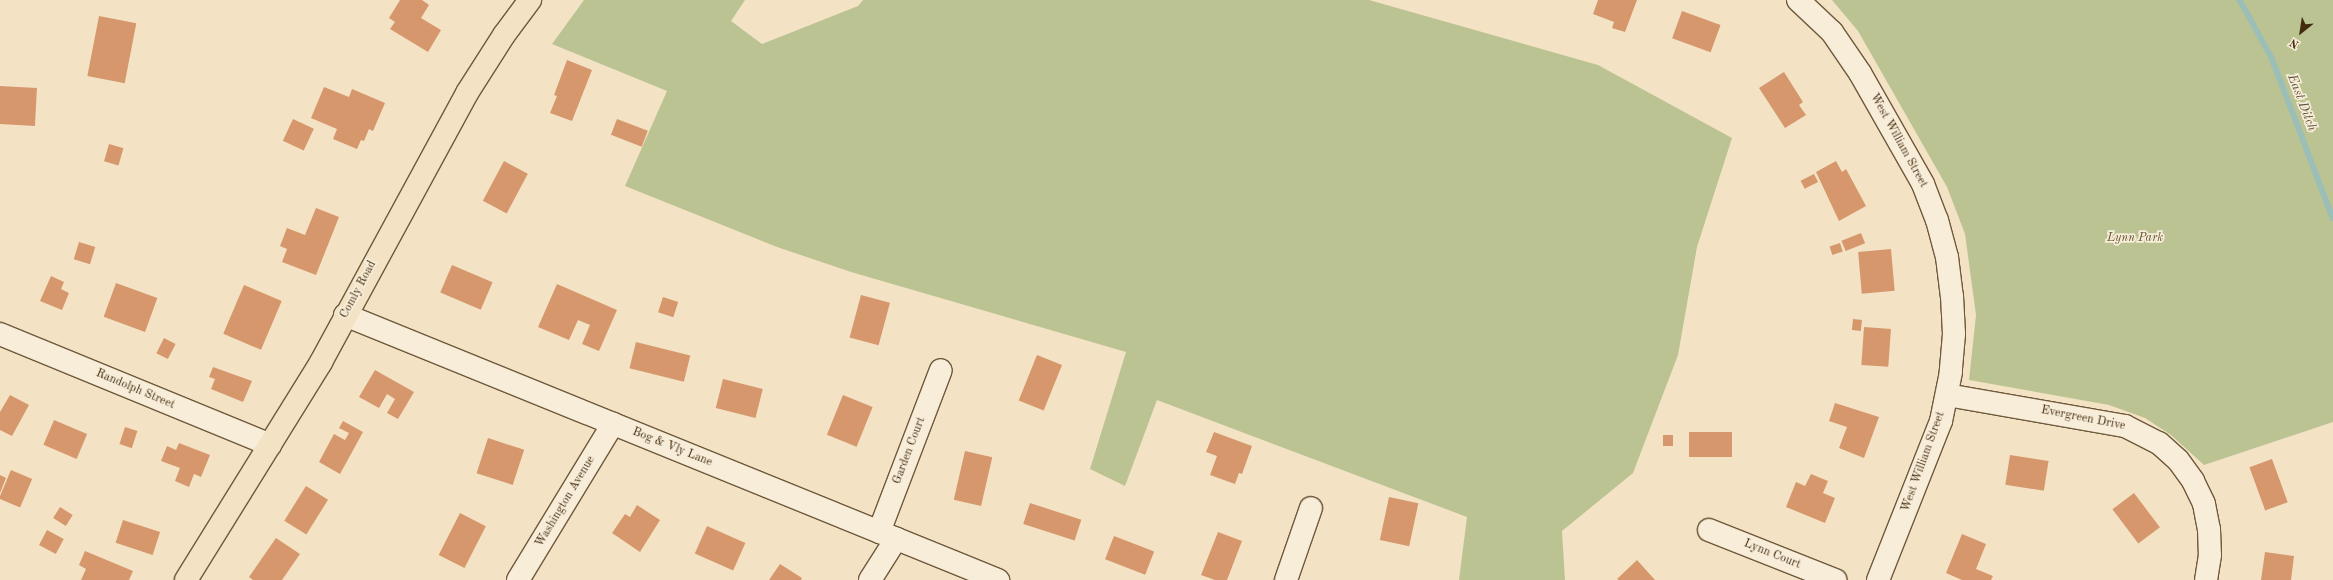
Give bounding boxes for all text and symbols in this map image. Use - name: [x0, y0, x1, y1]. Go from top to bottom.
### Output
- north arrow: [2281, 12, 2321, 52]
- text: N: [2288, 36, 2301, 50]
- water label: East Ditch: [2283, 72, 2319, 134]
- street label: West William Street: [1866, 91, 1930, 191]
- park label: Lynn Park: [2107, 232, 2163, 246]
- street label: Comly Road: [338, 259, 380, 321]
- street label: Randolph Street: [93, 367, 177, 413]
- street label: Evergreen Drive: [2040, 404, 2126, 434]
- street label: West William Street: [1899, 410, 1949, 514]
- street label: Garden Court: [891, 415, 929, 487]
- street label: Bog & Vly Lane: [630, 425, 714, 471]
- street label: Washington Avenue: [533, 454, 599, 550]
- street label: Lynn Court: [1741, 537, 1803, 573]

